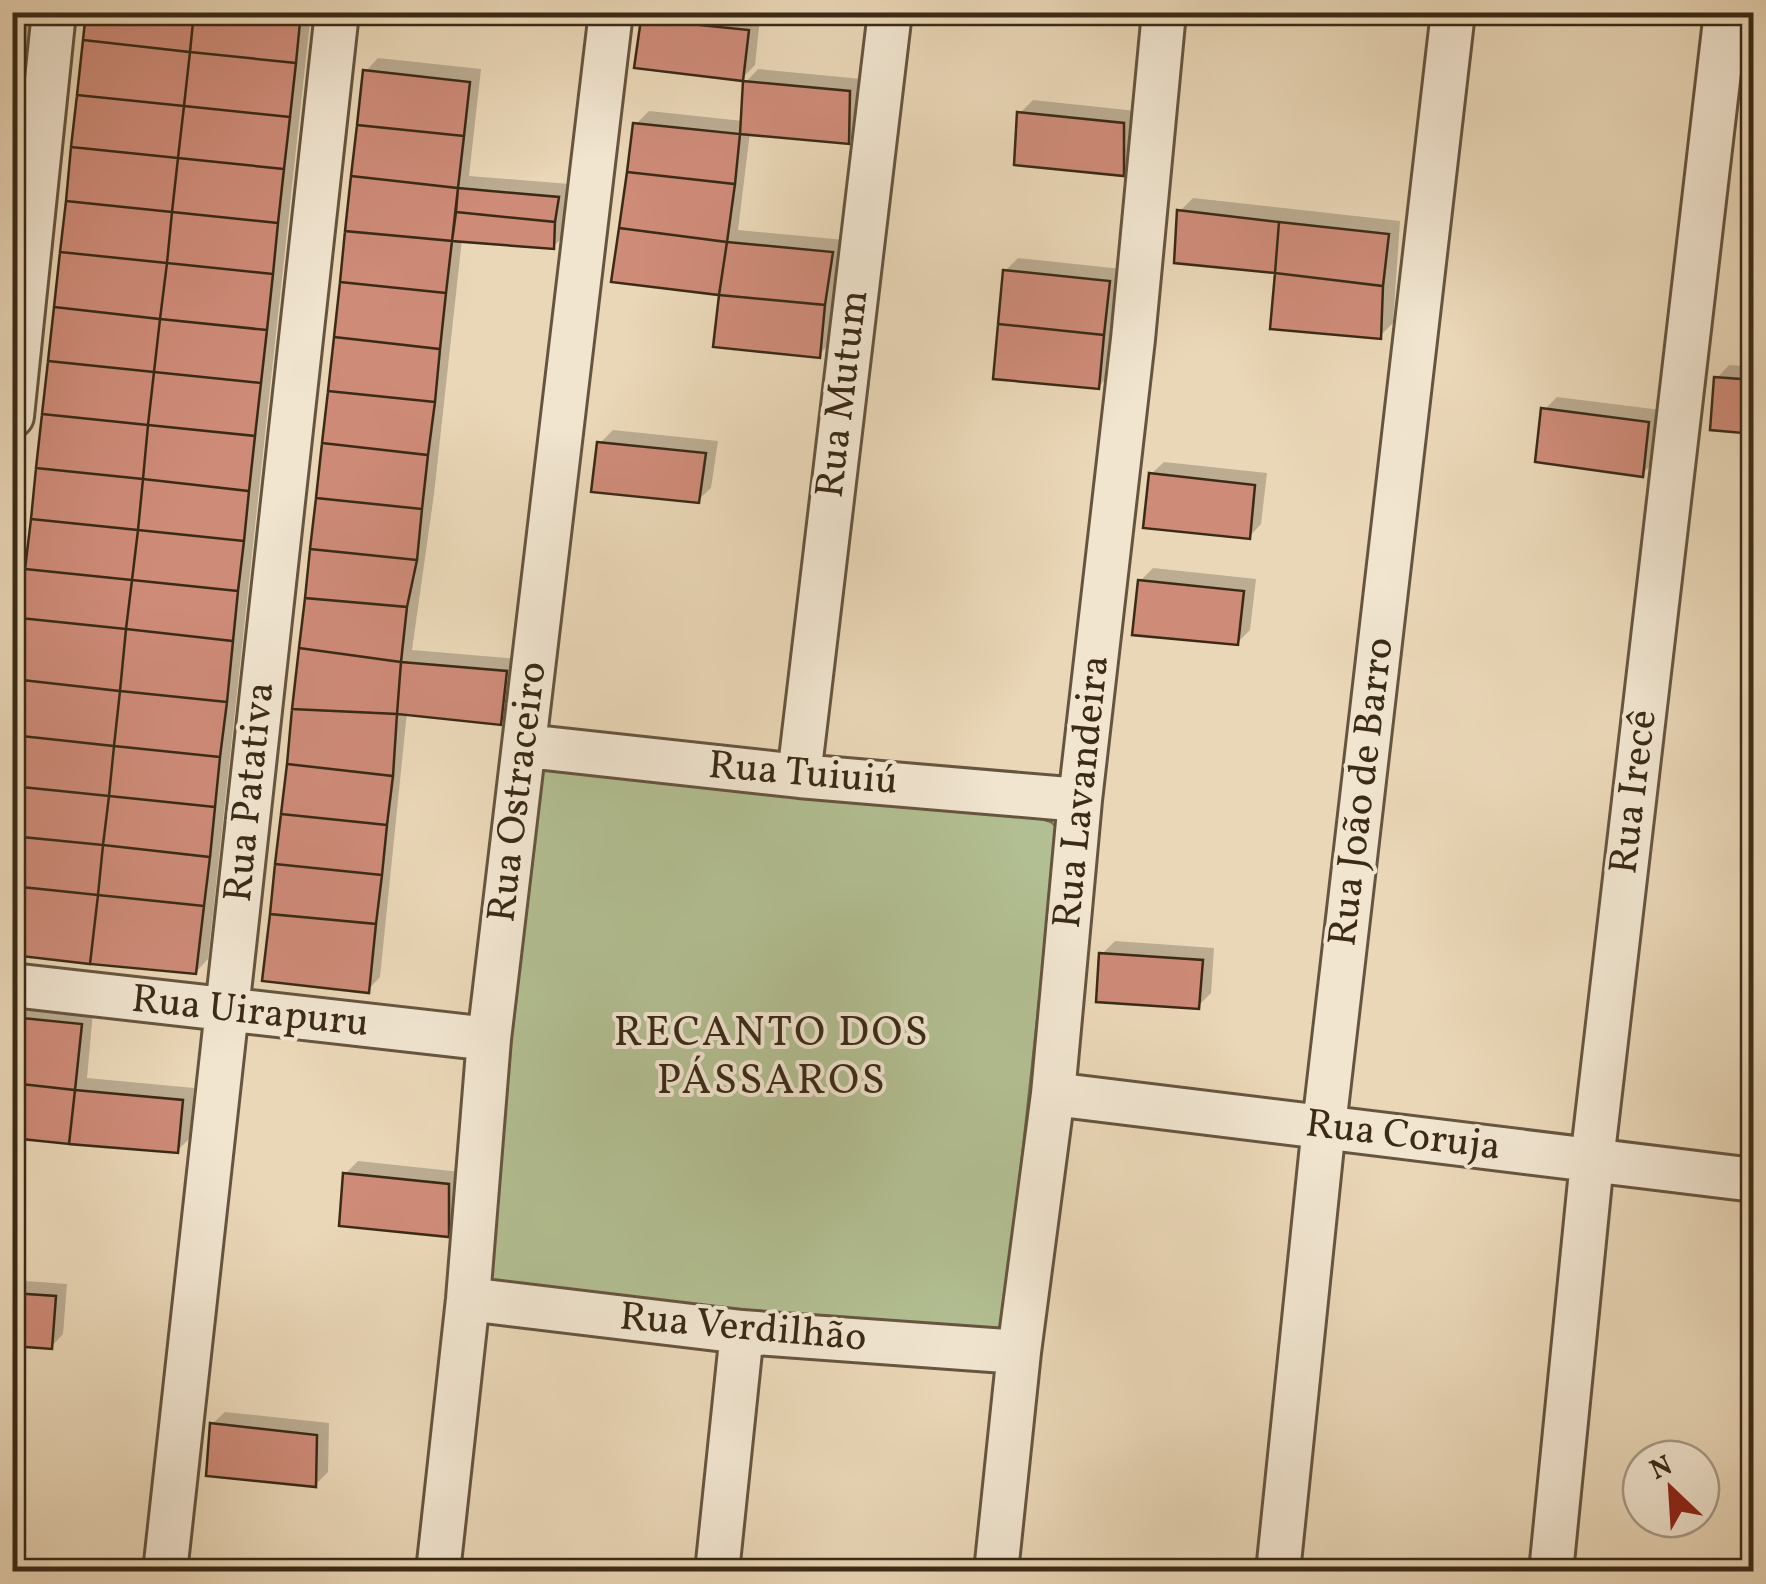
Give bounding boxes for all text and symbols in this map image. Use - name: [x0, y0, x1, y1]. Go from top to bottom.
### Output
- street label: Rua Mutum: [803, 287, 885, 501]
- street label: Rua João de Barro: [1316, 634, 1410, 950]
- street label: Rua Lavandeira: [1041, 653, 1125, 931]
- street label: Rua Ostraceiro: [475, 659, 563, 925]
- street label: Rua Patativa: [212, 679, 290, 905]
- street label: Rua Irecê: [1597, 707, 1673, 877]
- street label: Rua Tuiuiú: [706, 739, 900, 811]
- street label: Rua Uirapuru: [129, 973, 371, 1053]
- district label: RECANTO DOS PÁSSAROS: [614, 1005, 930, 1112]
- street label: Rua Coruja: [1302, 1097, 1504, 1177]
- street label: Rua Verdilhão: [617, 1290, 869, 1368]
- north arrow: [1621, 1439, 1721, 1539]
- text: N: [1644, 1447, 1679, 1491]

